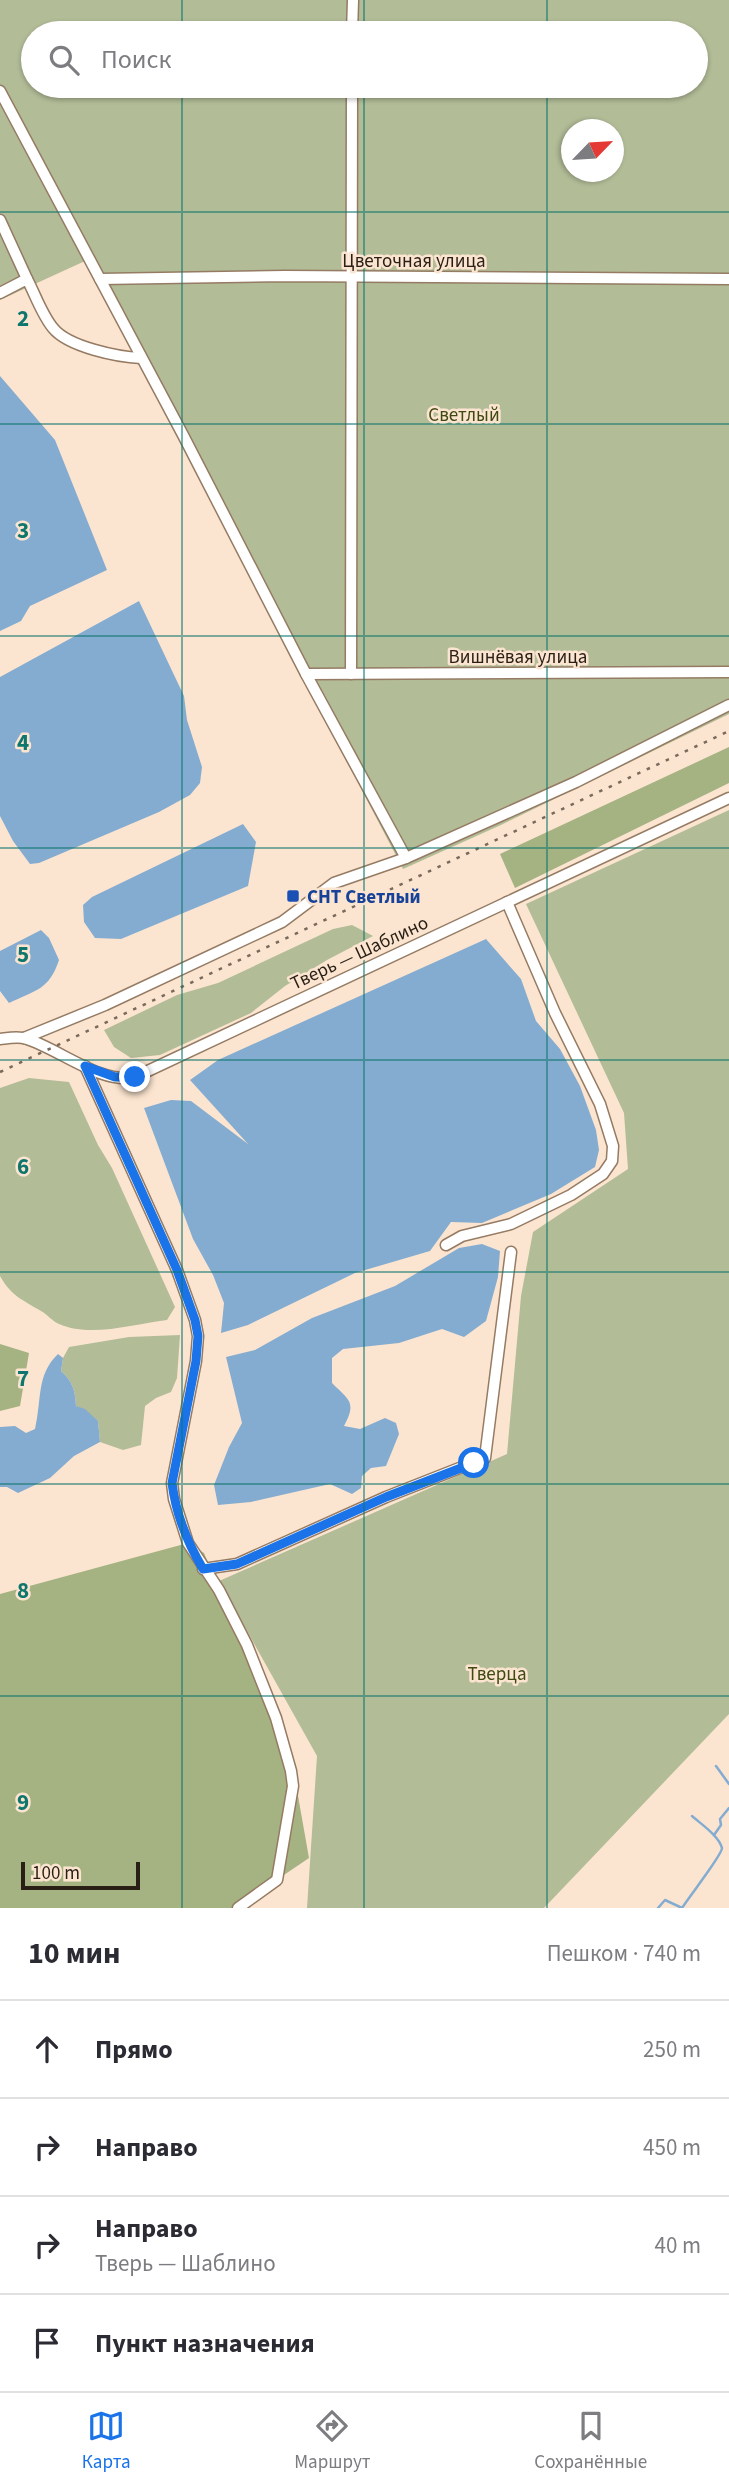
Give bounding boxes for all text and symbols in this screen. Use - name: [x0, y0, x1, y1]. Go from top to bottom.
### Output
- search box: [21, 21, 708, 98]
- icon: search: [45, 41, 83, 79]
- text: Поиск: [101, 41, 171, 78]
- north arrow: [561, 119, 624, 182]
- street label: Цветочная улица: [342, 248, 486, 275]
- text: 2: [17, 302, 29, 335]
- park label: Светлый: [428, 402, 500, 429]
- text: 3: [17, 514, 29, 547]
- street label: Вишнёвая улица: [449, 644, 587, 671]
- text: 4: [17, 726, 29, 759]
- place label: СНТ Светлый: [307, 884, 421, 911]
- marker: СНТ Светлый: [285, 888, 301, 904]
- street label: Тверь — Шаблино: [286, 910, 433, 997]
- text: 5: [17, 938, 29, 971]
- route end: [119, 1061, 150, 1092]
- text: 6: [17, 1150, 29, 1183]
- text: 7: [17, 1362, 29, 1395]
- route start: [458, 1447, 489, 1478]
- text: 8: [17, 1574, 29, 1607]
- park label: Тверца: [467, 1661, 527, 1688]
- text: 9: [17, 1786, 29, 1819]
- scale bar: [21, 1859, 140, 1891]
- text: 100 m: [32, 1860, 80, 1887]
- text: 10 мин: [28, 1932, 120, 1975]
- text: Пешком · 740 m: [547, 1937, 701, 1970]
- icon: ahead: [28, 2030, 66, 2068]
- text: Прямо: [95, 2031, 173, 2068]
- text: 250 m: [643, 2033, 701, 2066]
- icon: right: [28, 2128, 66, 2166]
- text: Направо: [95, 2129, 198, 2166]
- text: 450 m: [643, 2131, 701, 2164]
- text: Направо: [95, 2210, 198, 2247]
- icon: right: [28, 2226, 66, 2264]
- text: 40 m: [654, 2229, 701, 2262]
- text: Тверь — Шаблино: [95, 2247, 276, 2280]
- icon: arrive: [28, 2324, 66, 2362]
- text: Пункт назначения: [95, 2325, 315, 2362]
- tab: Карта: [82, 2407, 131, 2476]
- tab: Маршрут: [294, 2407, 371, 2476]
- tab: Сохранённые: [534, 2407, 647, 2476]

